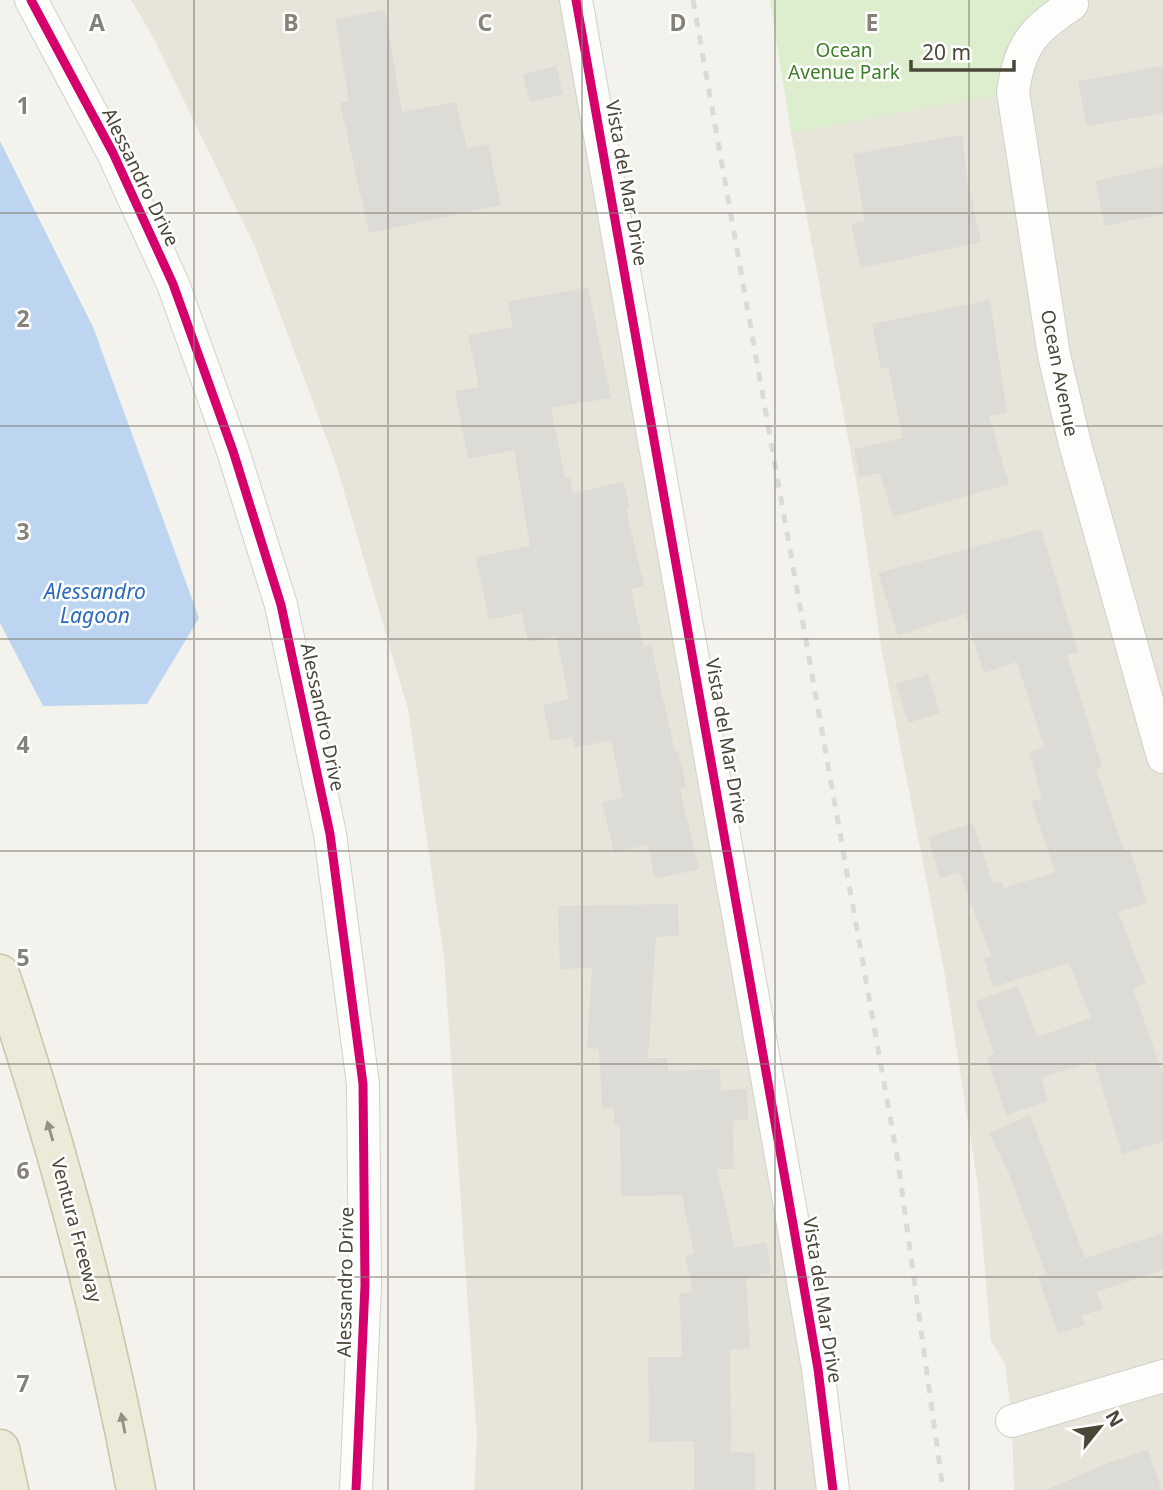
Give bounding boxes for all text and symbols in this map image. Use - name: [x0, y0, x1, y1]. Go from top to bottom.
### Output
- text: A: [89, 6, 105, 38]
- text: B: [283, 6, 299, 38]
- text: C: [478, 6, 493, 38]
- text: D: [670, 6, 686, 38]
- text: E: [866, 6, 878, 38]
- scale bar: [911, 28, 1014, 72]
- park label: Ocean Avenue Park: [788, 37, 900, 85]
- text: 20 m: [922, 38, 971, 66]
- text: 1: [16, 89, 30, 121]
- street label: Vista del Mar Drive: [600, 98, 654, 268]
- street label: Alessandro Drive: [96, 103, 186, 251]
- text: 2: [16, 302, 30, 334]
- street label: Ocean Avenue: [1035, 307, 1085, 439]
- text: 3: [16, 515, 30, 547]
- water label: Alessandro Lagoon: [42, 577, 146, 629]
- street label: Alessandro Drive: [295, 640, 351, 794]
- street label: Vista del Mar Drive: [700, 656, 754, 826]
- text: 4: [16, 728, 30, 760]
- text: 5: [16, 941, 30, 973]
- one-way arrow: [45, 1120, 55, 1141]
- text: 6: [16, 1154, 30, 1186]
- street label: Ventura Freeway: [45, 1155, 109, 1306]
- street label: Alessandro Drive: [331, 1206, 359, 1358]
- street label: Vista del Mar Drive: [797, 1215, 849, 1385]
- text: 7: [16, 1367, 30, 1399]
- north arrow: [1065, 1392, 1135, 1462]
- text: N: [1100, 1405, 1130, 1432]
- one-way arrow: [117, 1412, 128, 1434]

